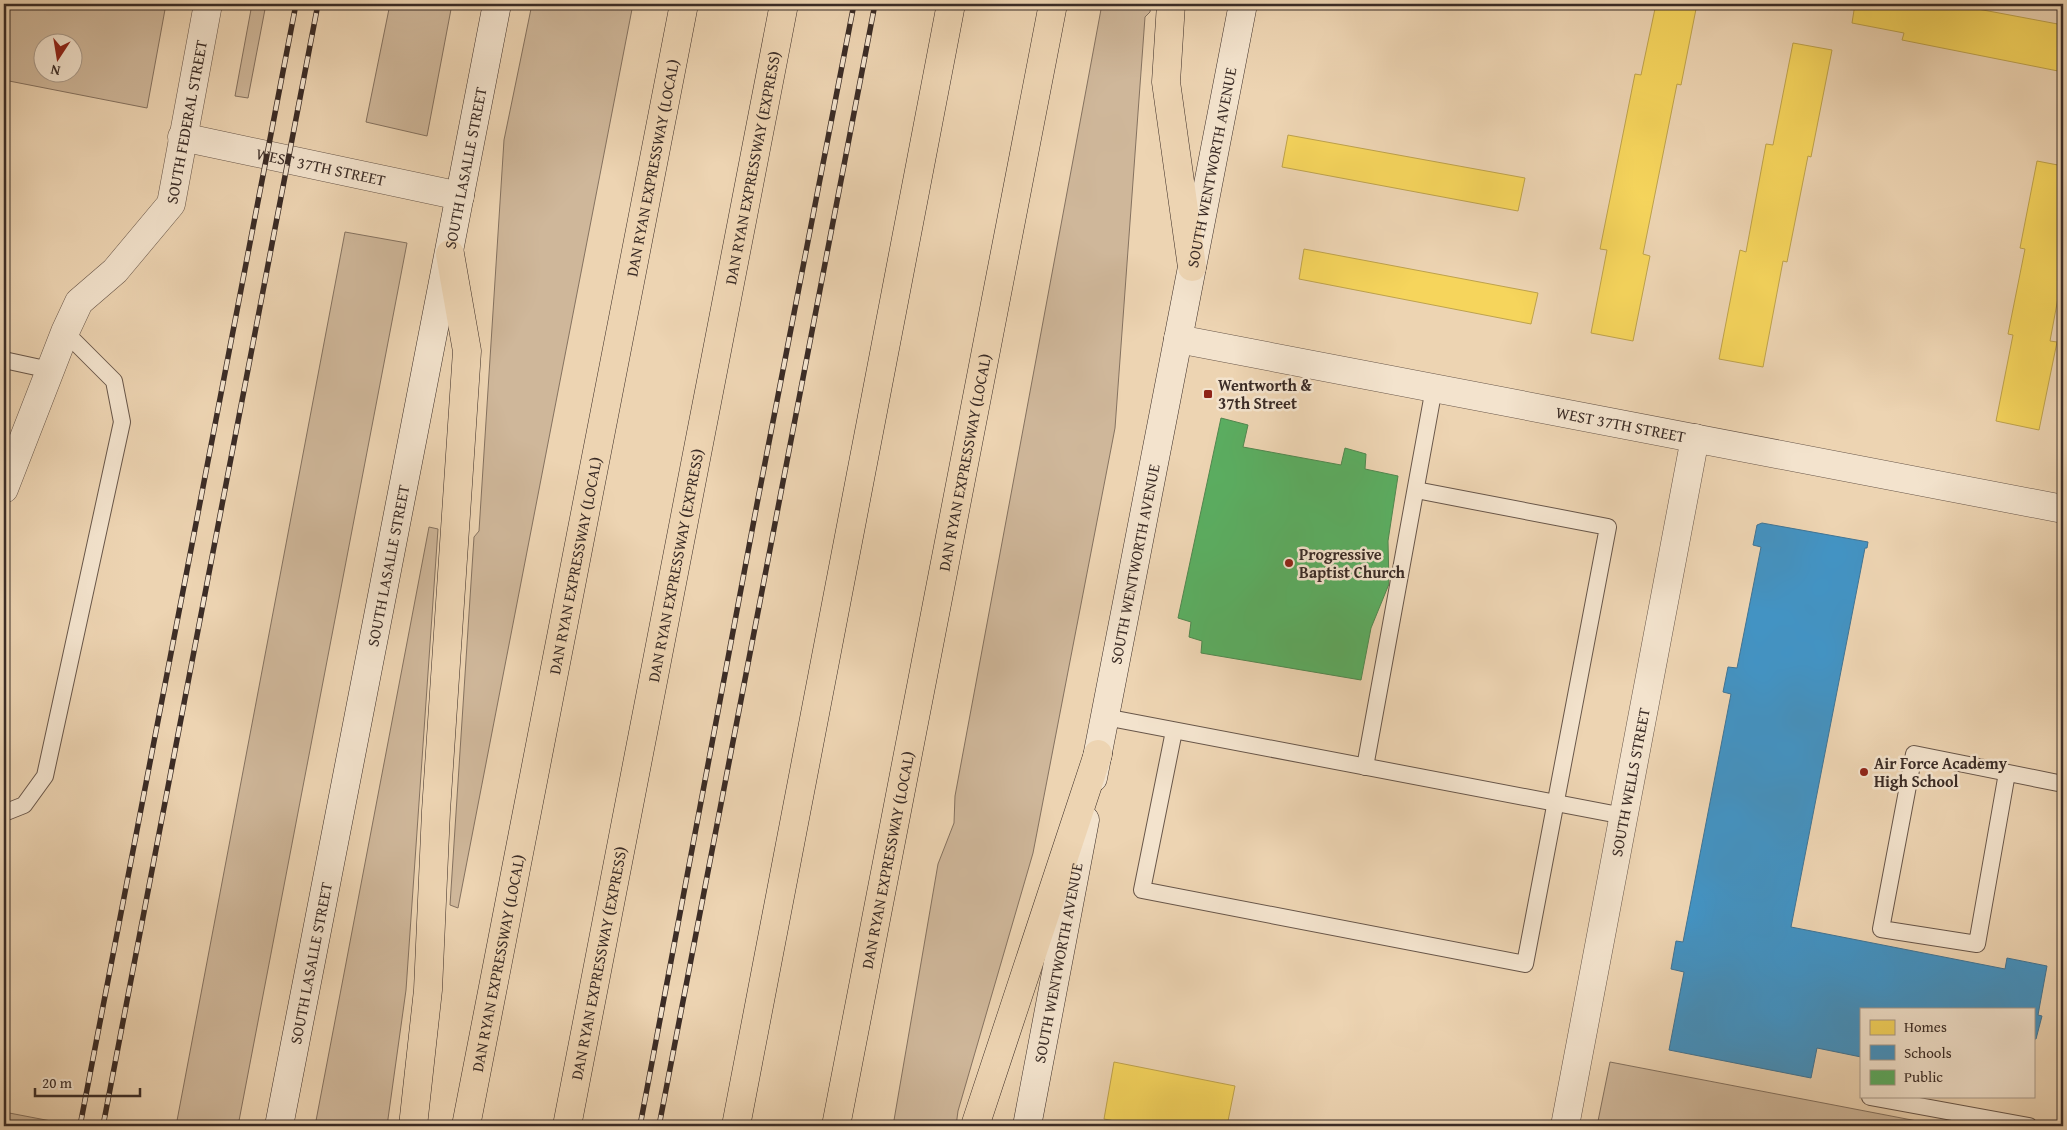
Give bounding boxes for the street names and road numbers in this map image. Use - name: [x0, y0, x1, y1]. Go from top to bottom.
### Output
- street label: SOUTH FEDERAL STREET: [159, 38, 213, 206]
- street label: DAN RYAN EXPRESSWAY (EXPRESS): [718, 49, 787, 287]
- street label: DAN RYAN EXPRESSWAY (LOCAL): [619, 57, 685, 279]
- street label: SOUTH WENTWORTH AVENUE: [1180, 65, 1242, 270]
- street label: SOUTH LASALLE STREET: [438, 85, 493, 251]
- street label: WEST 37TH STREET: [254, 141, 388, 192]
- street label: DAN RYAN EXPRESSWAY (LOCAL): [932, 351, 997, 573]
- street label: WEST 37TH STREET: [1554, 400, 1688, 448]
- street label: DAN RYAN EXPRESSWAY (EXPRESS): [641, 447, 710, 684]
- street label: DAN RYAN EXPRESSWAY (LOCAL): [542, 455, 608, 676]
- street label: SOUTH WENTWORTH AVENUE: [1103, 462, 1166, 666]
- street label: SOUTH LASALLE STREET: [360, 482, 415, 649]
- street label: SOUTH WELLS STREET: [1604, 706, 1656, 859]
- street label: DAN RYAN EXPRESSWAY (LOCAL): [855, 749, 920, 971]
- street label: DAN RYAN EXPRESSWAY (EXPRESS): [564, 844, 633, 1082]
- street label: DAN RYAN EXPRESSWAY (LOCAL): [465, 852, 531, 1074]
- street label: SOUTH WENTWORTH AVENUE: [1027, 861, 1089, 1065]
- street label: SOUTH LASALLE STREET: [283, 880, 338, 1046]

